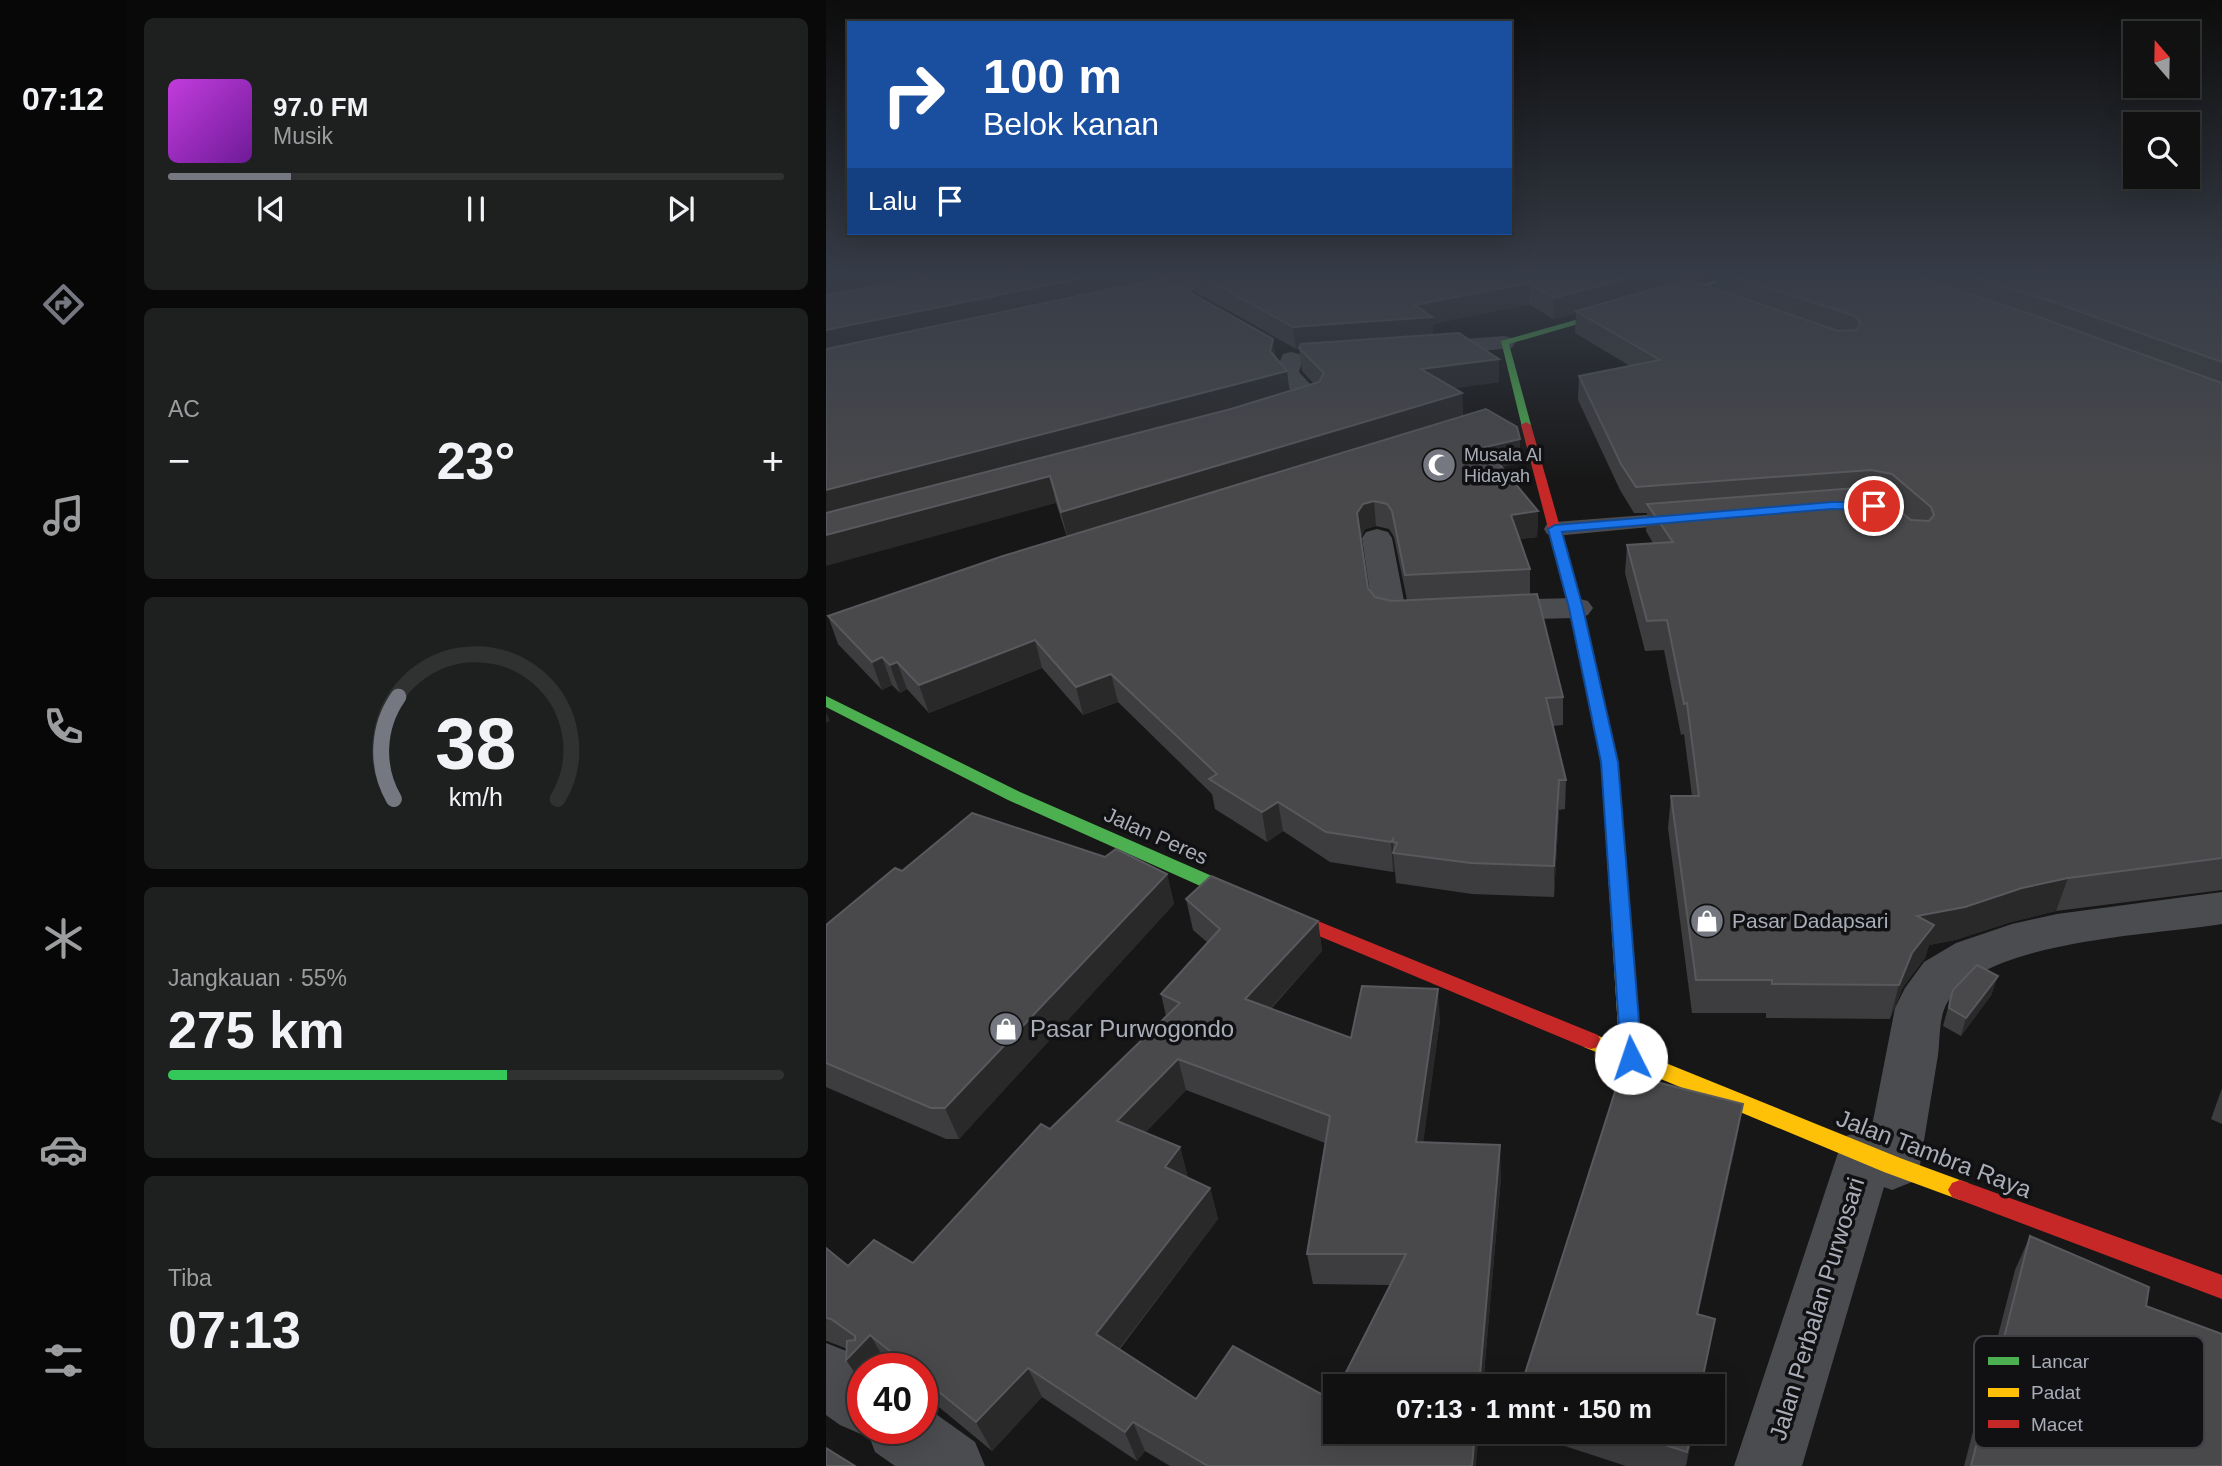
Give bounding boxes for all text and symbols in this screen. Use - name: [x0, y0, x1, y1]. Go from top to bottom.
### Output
- north arrow: [2123, 21, 2200, 98]
- map controls: [2123, 21, 2200, 189]
- icon: right: [868, 49, 959, 140]
- text: 100 m: [983, 49, 1122, 103]
- text: 07:12: [22, 81, 104, 117]
- text: 97.0 FM: [273, 92, 368, 122]
- text: Belok kanan: [983, 106, 1159, 142]
- button: search: [2123, 112, 2200, 189]
- text: Musik: [273, 123, 333, 149]
- icon: arrive: [931, 182, 969, 220]
- text: Lalu: [868, 186, 917, 216]
- icon: previous: [252, 190, 290, 228]
- icon: pause: [457, 190, 495, 228]
- icon: next: [662, 190, 700, 228]
- icon: directions: [39, 280, 88, 329]
- text: AC: [168, 396, 200, 422]
- text: 23°: [437, 432, 515, 490]
- text: −: [168, 440, 190, 482]
- text: +: [762, 440, 784, 482]
- place label: Musala Al Hidayah: [1464, 445, 1542, 486]
- mosque icon: Musala Al Hidayah: [1420, 446, 1458, 484]
- pin: [1844, 476, 1904, 536]
- icon: arrive: [1855, 487, 1893, 525]
- icon: music: [39, 491, 88, 540]
- icon: phone: [39, 702, 88, 751]
- text: 38: [436, 703, 516, 784]
- text: km/h: [449, 783, 503, 811]
- street label: Jalan Peres: [1101, 802, 1212, 869]
- shop icon: Pasar Dadapsari: [1688, 902, 1726, 940]
- place label: Pasar Dadapsari: [1732, 909, 1888, 932]
- icon: climate: [39, 914, 88, 963]
- text: Jangkauan · 55%: [168, 965, 347, 991]
- text: 275 km: [168, 1001, 344, 1059]
- shop icon: Pasar Purwogondo: [987, 1010, 1025, 1048]
- place label: Pasar Purwogondo: [1030, 1015, 1234, 1042]
- position arrow: [1594, 1021, 1668, 1095]
- street label: Jalan Tambra Raya: [1833, 1104, 2036, 1203]
- icon: car: [39, 1125, 88, 1174]
- street label: Jalan Perbalan Purwosari: [1764, 1174, 1869, 1444]
- text: Tiba: [168, 1265, 212, 1291]
- text: 07:13: [168, 1301, 301, 1359]
- icon: filters: [39, 1336, 88, 1385]
- legend: [1974, 1336, 2204, 1448]
- text: Lancar: [2031, 1351, 2090, 1372]
- speed limit sign: 40: [847, 1353, 938, 1444]
- text: Padat: [2031, 1382, 2081, 1403]
- text: 07:13 · 1 mnt · 150 m: [1396, 1394, 1652, 1424]
- text: Macet: [2031, 1414, 2083, 1435]

